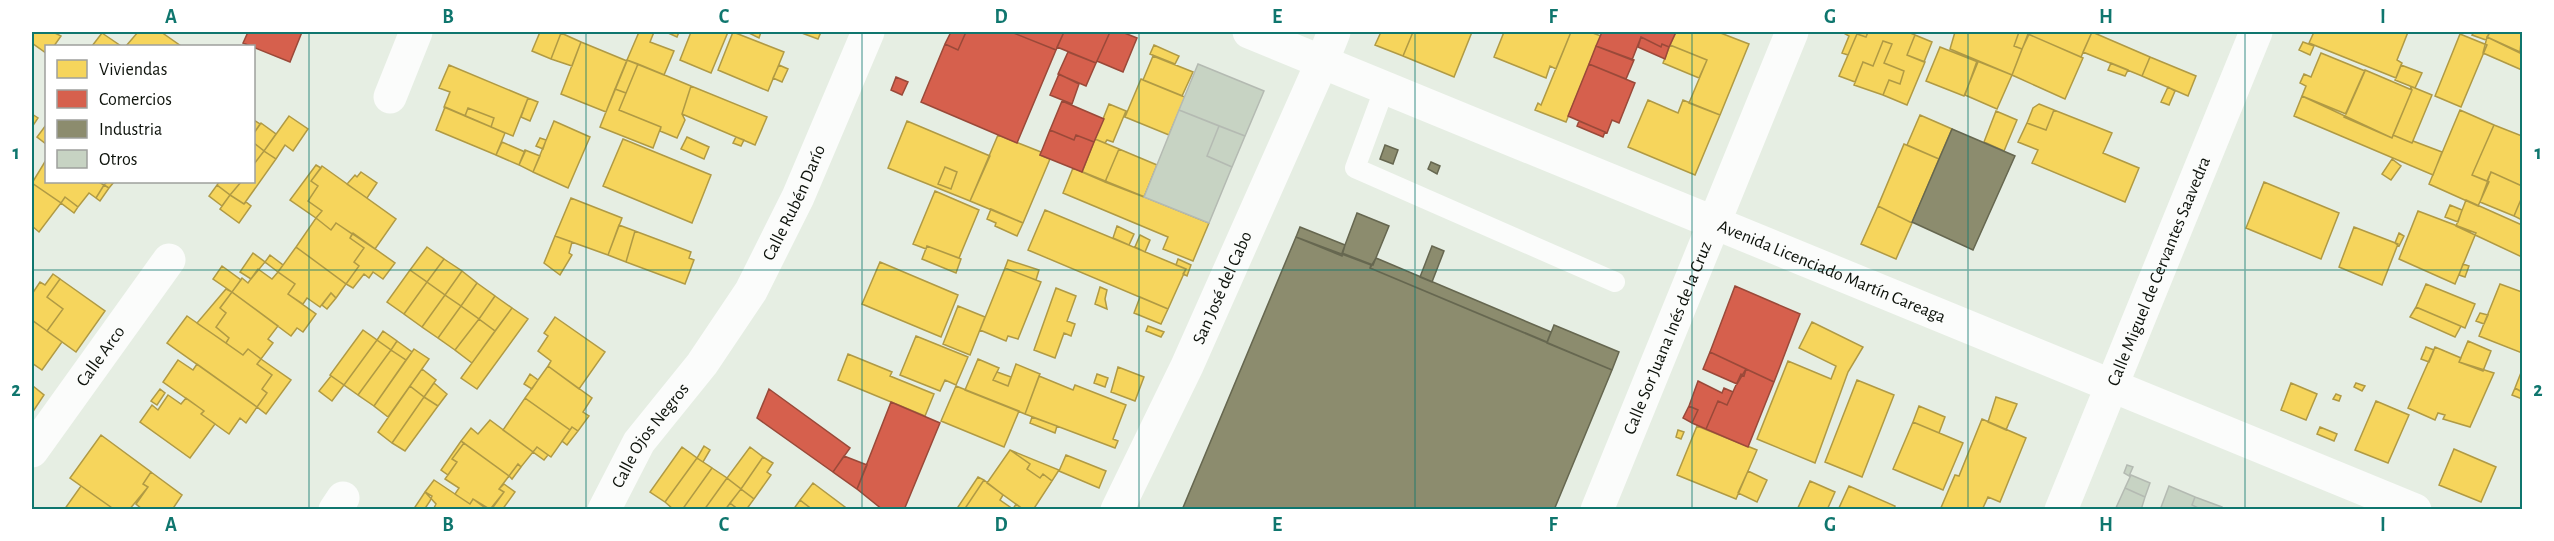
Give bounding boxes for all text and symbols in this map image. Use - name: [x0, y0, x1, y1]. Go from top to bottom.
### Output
- text: A: [165, 7, 177, 27]
- text: B: [442, 7, 454, 27]
- text: C: [719, 7, 730, 27]
- text: D: [994, 7, 1008, 27]
- text: E: [1272, 7, 1282, 27]
- text: F: [1548, 7, 1558, 27]
- text: G: [1824, 7, 1836, 27]
- text: H: [2099, 7, 2113, 27]
- text: I: [2380, 7, 2386, 27]
- legend: [45, 45, 255, 183]
- text: Viviendas: [99, 61, 167, 79]
- text: Comercios: [99, 91, 172, 109]
- text: Industria: [99, 121, 162, 139]
- street label: Calle Rubén Darío: [760, 142, 829, 264]
- text: 1: [12, 143, 20, 163]
- text: 1: [2534, 143, 2542, 163]
- text: Otros: [99, 151, 137, 169]
- street label: Calle Miguel de Cervantes Saavedra: [2105, 154, 2214, 389]
- street label: Avenida Licenciado Martín Careaga: [1715, 217, 1948, 327]
- street label: San José del Cabo: [1190, 229, 1256, 347]
- street label: Calle Sor Juana Inés de la Cruz: [1621, 239, 1716, 437]
- street label: Calle Arco: [73, 323, 129, 390]
- text: 2: [11, 380, 21, 400]
- street label: Calle Ojos Negros: [609, 380, 693, 491]
- text: 2: [2533, 380, 2543, 400]
- text: A: [165, 515, 177, 535]
- text: B: [442, 515, 454, 535]
- text: C: [719, 515, 730, 535]
- text: D: [994, 515, 1008, 535]
- text: E: [1272, 515, 1282, 535]
- text: F: [1548, 515, 1558, 535]
- text: G: [1824, 515, 1836, 535]
- text: H: [2099, 515, 2113, 535]
- text: I: [2380, 515, 2386, 535]

